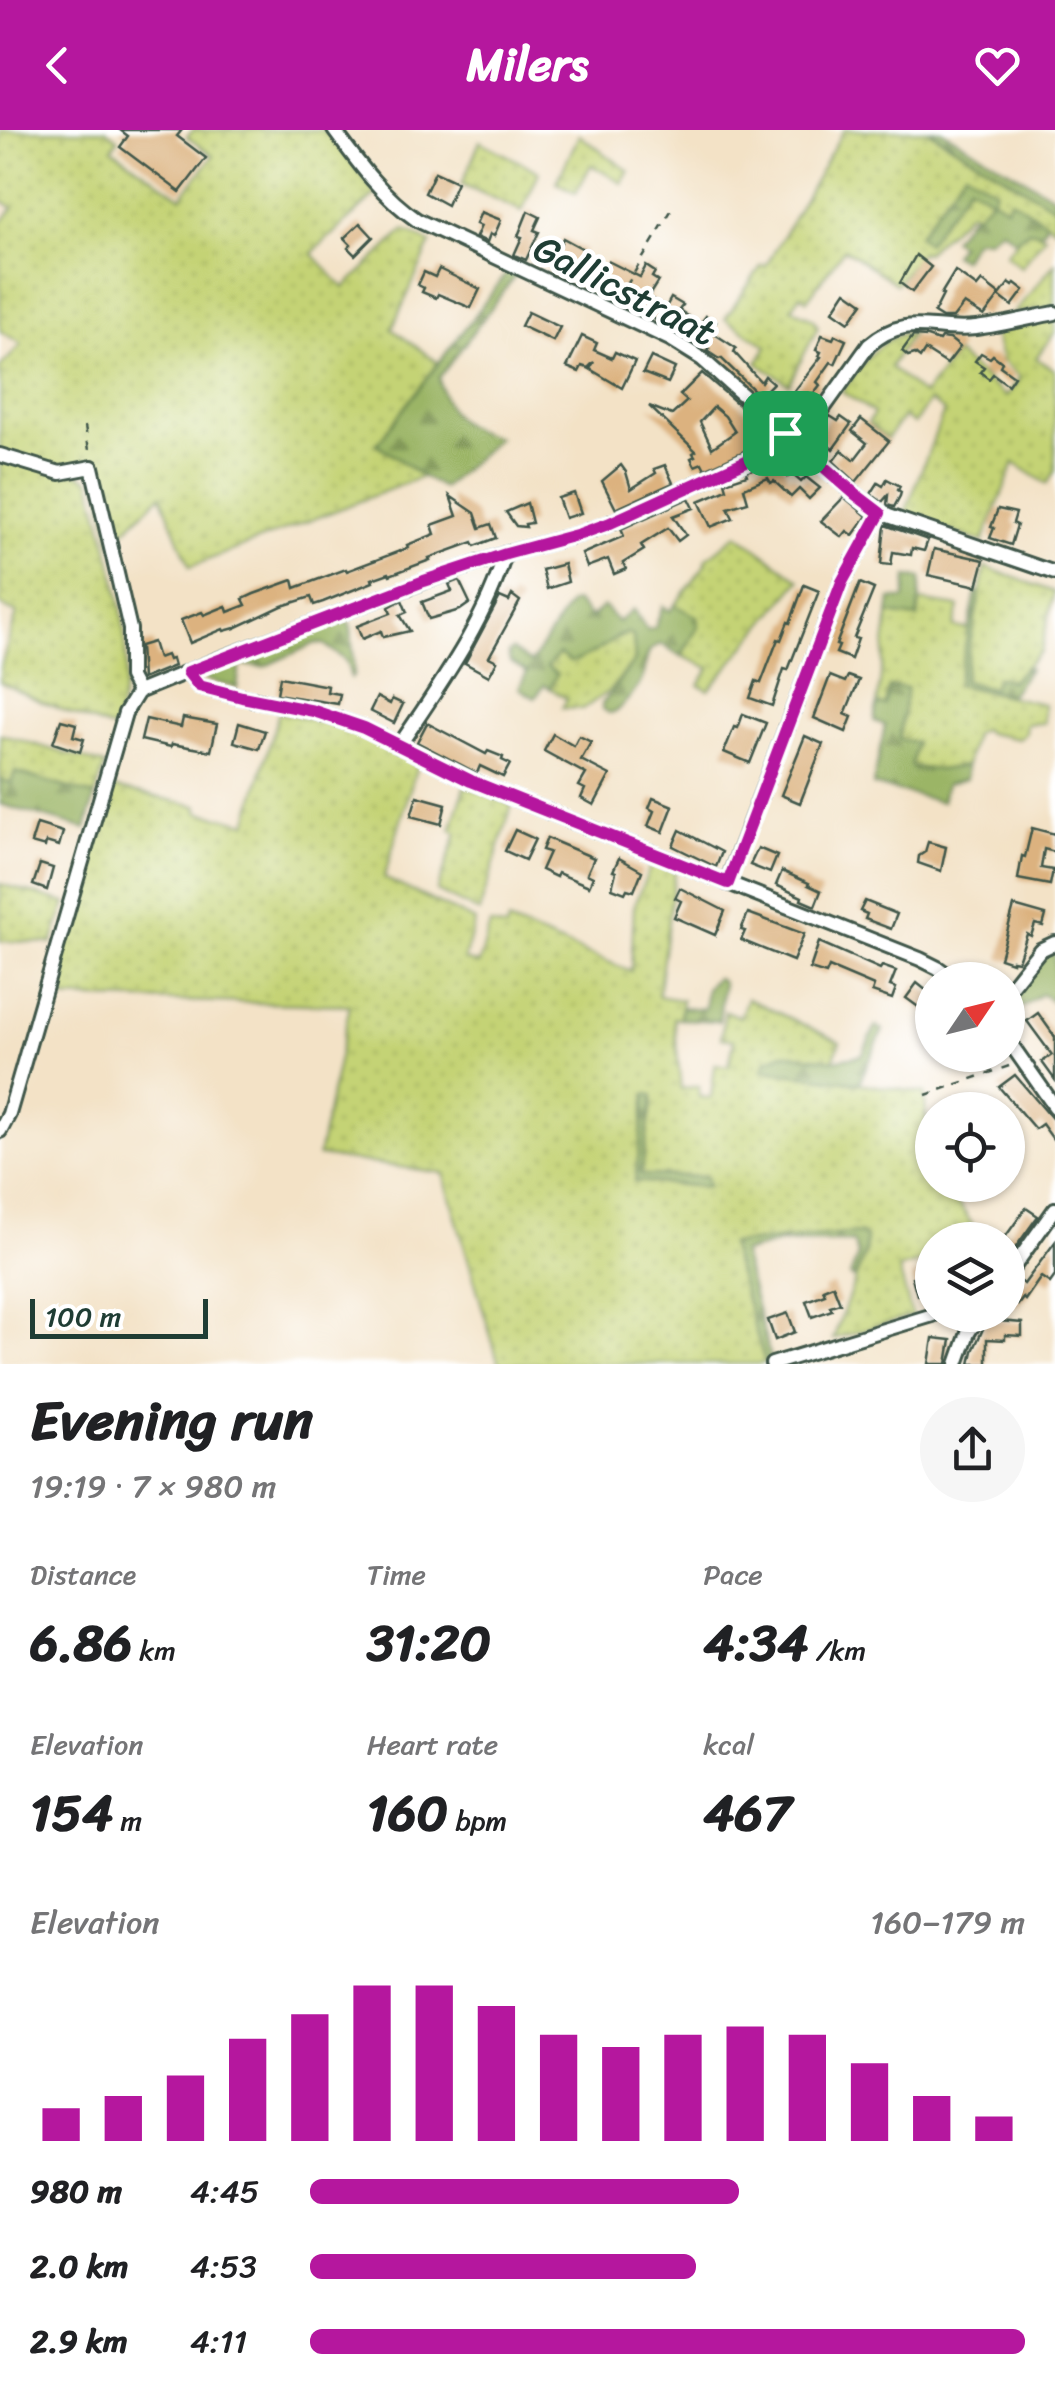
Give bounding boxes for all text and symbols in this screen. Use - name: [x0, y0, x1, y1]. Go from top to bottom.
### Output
- text: Milers: [467, 25, 589, 105]
- icon: back: [30, 38, 85, 93]
- icon: heart: [970, 38, 1025, 93]
- street label: Gallicstraat: [521, 216, 728, 365]
- pin: [743, 391, 828, 476]
- icon: arrive: [758, 406, 813, 461]
- north arrow: [915, 962, 1025, 1072]
- map controls: [915, 962, 1025, 1332]
- button: locate: [915, 1092, 1025, 1202]
- button: layers: [915, 1222, 1025, 1332]
- text: 100 m: [45, 1292, 121, 1341]
- scale bar: [30, 1294, 208, 1338]
- text: Evening run: [30, 1372, 313, 1469]
- button: share: [920, 1397, 1025, 1502]
- text: 19:19 · 7 × 980 m: [30, 1458, 276, 1515]
- text: Distance: [30, 1550, 136, 1599]
- text: Time: [367, 1550, 426, 1599]
- text: Pace: [703, 1550, 763, 1599]
- text: 6.86: [30, 1599, 132, 1688]
- text: 31:20: [367, 1599, 491, 1688]
- text: 4:34: [703, 1599, 808, 1688]
- text: km: [132, 1626, 176, 1675]
- text: /km: [808, 1626, 866, 1675]
- text: Elevation: [30, 1720, 143, 1769]
- text: Heart rate: [367, 1720, 498, 1769]
- text: kcal: [703, 1720, 754, 1769]
- text: 154: [30, 1769, 113, 1858]
- text: 160: [367, 1769, 448, 1858]
- text: 467: [703, 1769, 792, 1858]
- text: m: [113, 1796, 142, 1845]
- text: bpm: [448, 1796, 507, 1845]
- text: Elevation: [30, 1894, 160, 1951]
- text: 160–179 m: [870, 1894, 1025, 1951]
- text: 980 m: [30, 2163, 122, 2220]
- text: 4:45: [190, 2163, 259, 2220]
- text: 2.0 km: [30, 2238, 128, 2295]
- text: 4:53: [190, 2238, 257, 2295]
- text: 2.9 km: [30, 2313, 128, 2370]
- text: 4:11: [190, 2313, 247, 2370]

